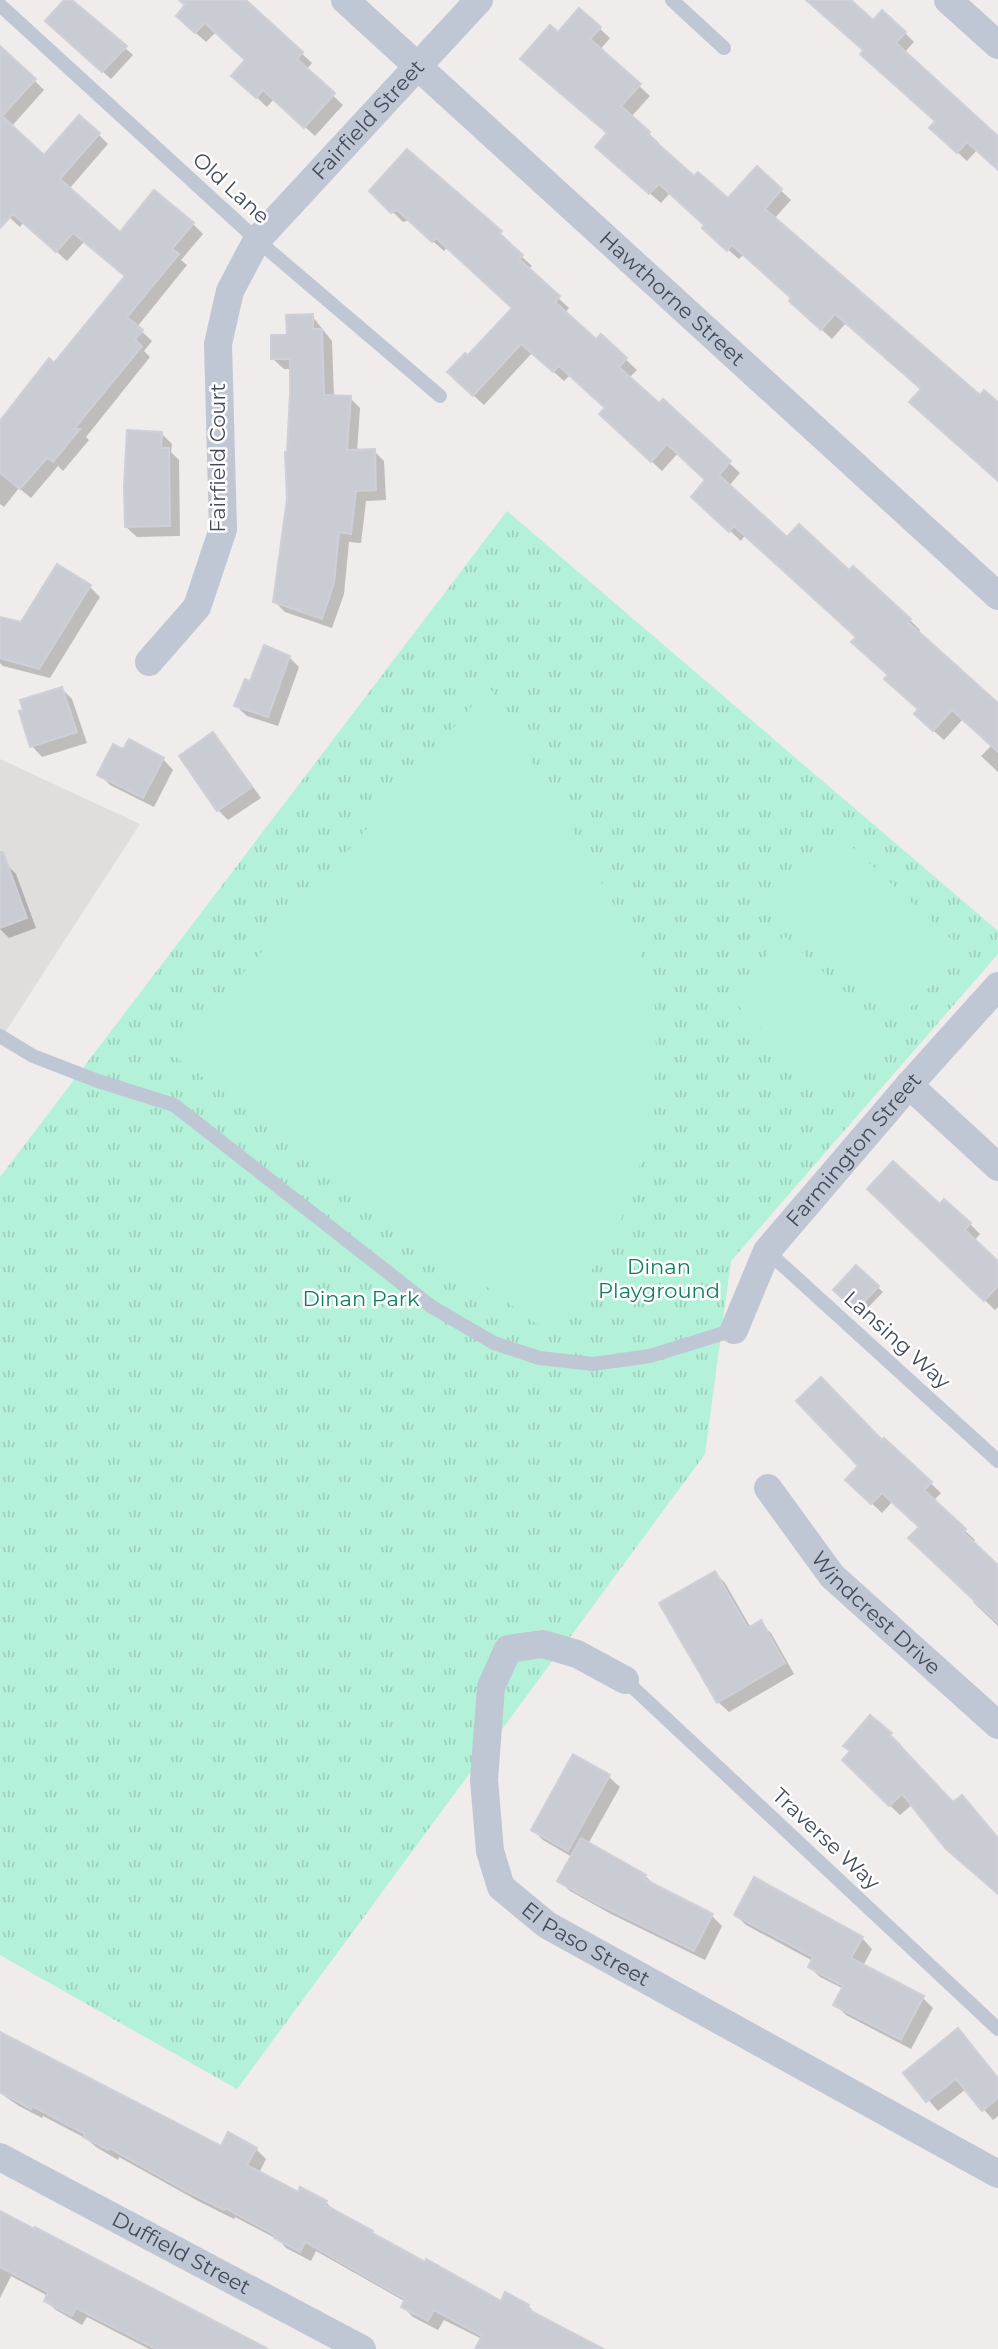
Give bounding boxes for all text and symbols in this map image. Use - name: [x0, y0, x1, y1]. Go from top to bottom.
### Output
- street label: Fairfield Street: [306, 54, 429, 185]
- street label: Old Lane: [188, 147, 275, 229]
- street label: Hawthorne Street: [595, 226, 750, 371]
- street label: Fairfield Court: [205, 383, 230, 533]
- street label: Farmington Street: [781, 1067, 926, 1231]
- park label: Dinan Playground: [598, 1254, 720, 1303]
- street label: Lansing Way: [839, 1285, 956, 1394]
- park label: Dinan Park: [302, 1286, 420, 1311]
- street label: Windcrest Drive: [806, 1546, 946, 1680]
- street label: Traverse Way: [767, 1783, 886, 1895]
- street label: El Paso Street: [517, 1896, 654, 1991]
- street label: Duffield Street: [108, 2206, 255, 2300]

